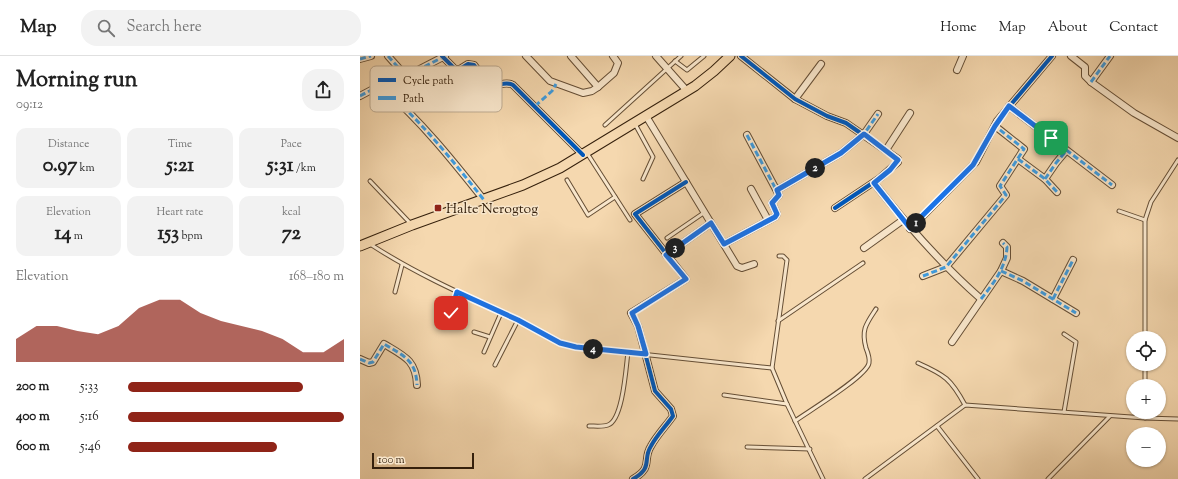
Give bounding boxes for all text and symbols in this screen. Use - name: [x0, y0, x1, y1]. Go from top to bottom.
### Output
- search box: [81, 10, 361, 46]
- text: Map: [20, 14, 57, 41]
- icon: search: [95, 17, 117, 39]
- text: Search here: [127, 17, 202, 38]
- text: Home: [940, 18, 977, 38]
- text: Map: [999, 18, 1026, 38]
- text: About: [1048, 18, 1087, 38]
- text: Contact: [1109, 18, 1158, 38]
- text: Morning run: [16, 65, 138, 97]
- legend: [370, 66, 502, 112]
- button: share: [302, 69, 344, 111]
- text: Cycle path: [403, 73, 454, 89]
- text: Path: [403, 91, 425, 107]
- text: 09:12: [16, 96, 43, 114]
- pin: [1034, 121, 1068, 155]
- icon: arrive: [1040, 127, 1062, 149]
- text: Distance: [48, 136, 89, 152]
- text: Time: [168, 136, 192, 152]
- text: Pace: [281, 136, 302, 152]
- text: 0.97: [43, 152, 77, 181]
- text: 5:21: [166, 152, 194, 181]
- text: 5:31: [267, 152, 294, 181]
- pin: 2: [805, 158, 825, 178]
- text: km: [77, 160, 95, 176]
- text: /km: [294, 160, 316, 176]
- text: 2: [812, 160, 818, 176]
- place label: Halte Nerogtog: [446, 200, 538, 220]
- marker: Halte Nerogtog: [433, 203, 443, 213]
- text: Elevation: [46, 204, 91, 220]
- text: Heart rate: [157, 204, 203, 220]
- text: kcal: [282, 204, 301, 220]
- pin: 1: [906, 213, 926, 233]
- text: 1: [914, 215, 918, 231]
- text: 14: [54, 220, 71, 249]
- text: 153: [157, 220, 179, 249]
- text: 72: [282, 220, 301, 249]
- text: m: [71, 228, 83, 244]
- text: bpm: [179, 228, 203, 244]
- pin: 3: [665, 238, 685, 258]
- text: 3: [673, 240, 677, 256]
- text: Elevation: [16, 268, 69, 286]
- text: 168–180 m: [289, 268, 344, 286]
- pin: [434, 296, 468, 330]
- icon: check: [440, 302, 462, 324]
- map controls: [1126, 331, 1166, 467]
- button: locate: [1126, 331, 1166, 371]
- pin: 4: [583, 339, 603, 359]
- text: 4: [590, 341, 596, 357]
- text: 200 m: [16, 378, 49, 396]
- text: 5:33: [80, 378, 98, 396]
- button: +: [1126, 379, 1166, 419]
- text: 400 m: [16, 408, 50, 426]
- text: 5:16: [80, 408, 99, 426]
- button: −: [1126, 427, 1166, 467]
- text: 600 m: [16, 438, 50, 456]
- text: 5:46: [80, 438, 101, 456]
- scale bar: [372, 451, 474, 470]
- text: 100 m: [378, 452, 405, 468]

